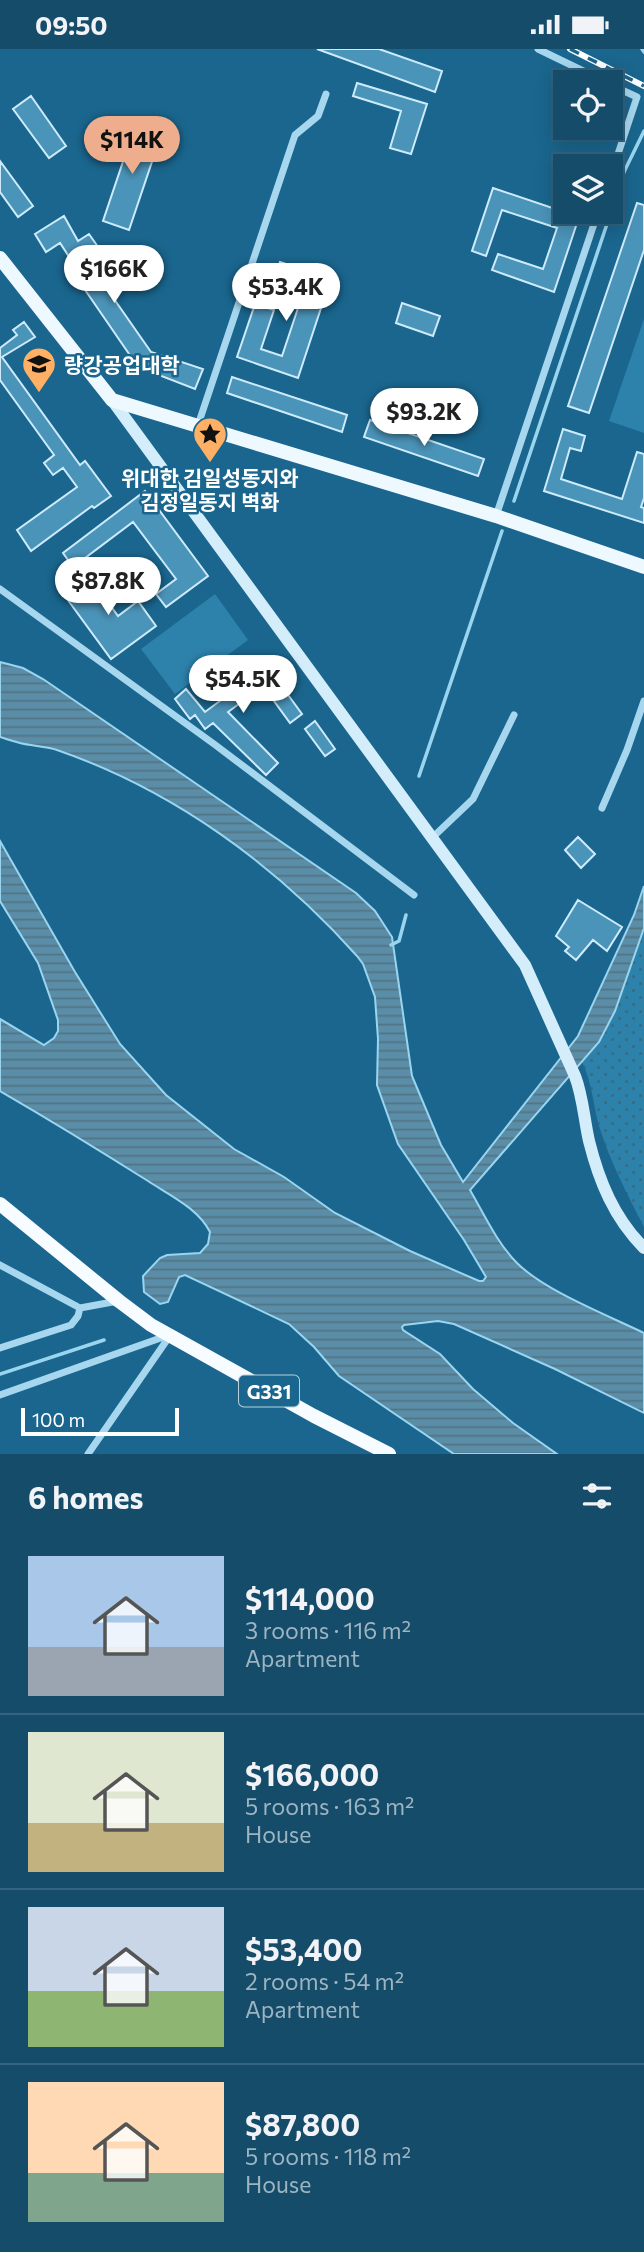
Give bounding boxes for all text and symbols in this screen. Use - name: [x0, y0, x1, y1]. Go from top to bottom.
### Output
- text: 09:50: [35, 9, 108, 40]
- map controls: [553, 70, 623, 224]
- button: locate: [553, 70, 623, 140]
- pin: $114K: [83, 117, 181, 176]
- text: $114K: [100, 125, 164, 153]
- button: layers: [553, 154, 623, 224]
- pin: $166K: [65, 245, 163, 305]
- text: $166K: [80, 254, 148, 282]
- pin: $53.4K: [229, 264, 343, 323]
- text: $53.4K: [248, 272, 324, 300]
- school or university icon: 량강공업대학: [20, 345, 58, 394]
- place label: 량강공업대학: [64, 352, 180, 377]
- pin: $93.2K: [367, 389, 481, 448]
- text: $93.2K: [386, 397, 462, 425]
- place icon: 위대한 김일성동지와 김정일동지 벽화: [191, 415, 229, 464]
- place label: 위대한 김일성동지와 김정일동지 벽화: [121, 465, 299, 514]
- pin: $87.8K: [51, 557, 165, 617]
- text: $87.8K: [71, 566, 145, 594]
- pin: $54.5K: [186, 655, 300, 715]
- text: $54.5K: [205, 664, 281, 692]
- road number: G331: [239, 1375, 299, 1407]
- scale bar: [21, 1405, 178, 1437]
- text: 100 m: [32, 1408, 85, 1431]
- icon: filters: [578, 1477, 616, 1515]
- text: 6 homes: [28, 1478, 143, 1515]
- text: $114,000: [245, 1579, 375, 1616]
- icon: home: [84, 1584, 168, 1668]
- text: 3 rooms · 116 m²: [245, 1616, 411, 1644]
- text: Apartment: [245, 1644, 360, 1672]
- text: $166,000: [245, 1755, 379, 1792]
- icon: home: [84, 1760, 168, 1844]
- text: 5 rooms · 163 m²: [245, 1792, 414, 1820]
- text: House: [245, 1820, 311, 1848]
- text: $53,400: [245, 1930, 362, 1967]
- icon: home: [84, 1935, 168, 2019]
- text: 2 rooms · 54 m²: [245, 1967, 404, 1995]
- text: Apartment: [245, 1995, 360, 2023]
- text: $87,800: [245, 2105, 360, 2142]
- icon: home: [84, 2110, 168, 2194]
- text: 5 rooms · 118 m²: [245, 2142, 411, 2170]
- text: House: [245, 2170, 311, 2198]

